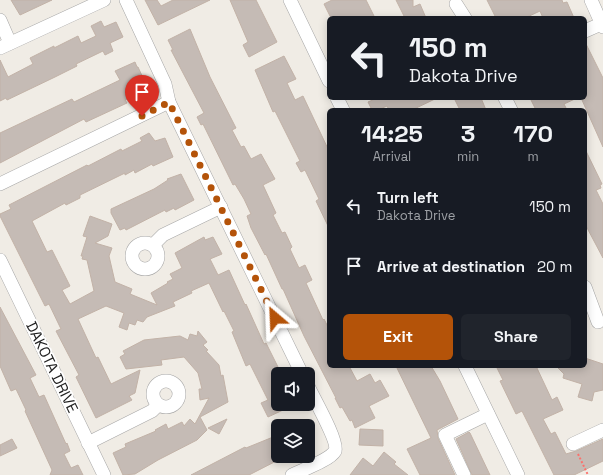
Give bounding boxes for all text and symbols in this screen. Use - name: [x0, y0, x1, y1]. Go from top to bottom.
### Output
- text: 150 m: [409, 29, 488, 65]
- icon: left: [343, 32, 395, 84]
- text: Dakota Drive: [409, 64, 518, 87]
- pin: [125, 75, 159, 116]
- icon: arrive: [131, 81, 153, 103]
- text: 14:25: [361, 118, 423, 149]
- text: 3: [461, 118, 475, 149]
- text: 170: [513, 118, 553, 149]
- text: Arrival: [373, 148, 411, 165]
- text: min: [457, 148, 479, 165]
- text: m: [528, 148, 539, 165]
- text: Turn left: [377, 188, 439, 207]
- icon: left: [343, 195, 365, 217]
- text: 150 m: [529, 197, 571, 216]
- text: Dakota Drive: [377, 207, 455, 224]
- icon: arrive: [343, 255, 365, 277]
- text: Arrive at destination: [377, 257, 525, 276]
- text: 20 m: [537, 257, 572, 276]
- position arrow: [254, 297, 296, 339]
- button: Exit: [343, 314, 453, 360]
- button: Share: [461, 314, 571, 360]
- street label: DAKOTA DRIVE: [22, 318, 83, 415]
- map controls: [271, 367, 315, 463]
- button: sound: [271, 367, 315, 411]
- button: layers: [271, 419, 315, 463]

